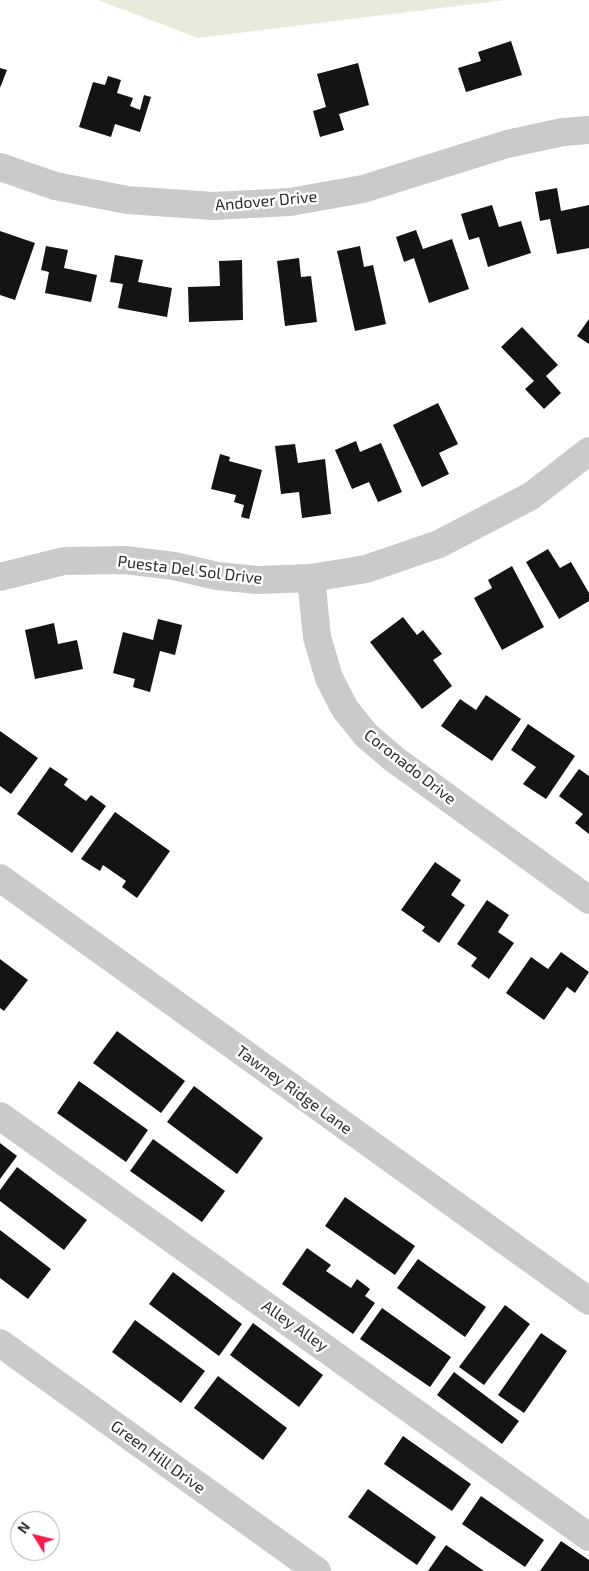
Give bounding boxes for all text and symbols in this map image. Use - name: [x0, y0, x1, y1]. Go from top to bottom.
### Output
- street label: Andover Drive: [214, 187, 318, 215]
- street label: Puesta Del Sol Drive: [117, 552, 263, 588]
- street label: Coronado Drive: [360, 725, 460, 809]
- street label: Tawney Ridge Lane: [232, 1042, 356, 1138]
- street label: Alley Alley: [258, 1296, 332, 1356]
- street label: Green Hill Drive: [107, 1416, 209, 1498]
- north arrow: [10, 1511, 60, 1561]
- text: N: [13, 1518, 33, 1537]

